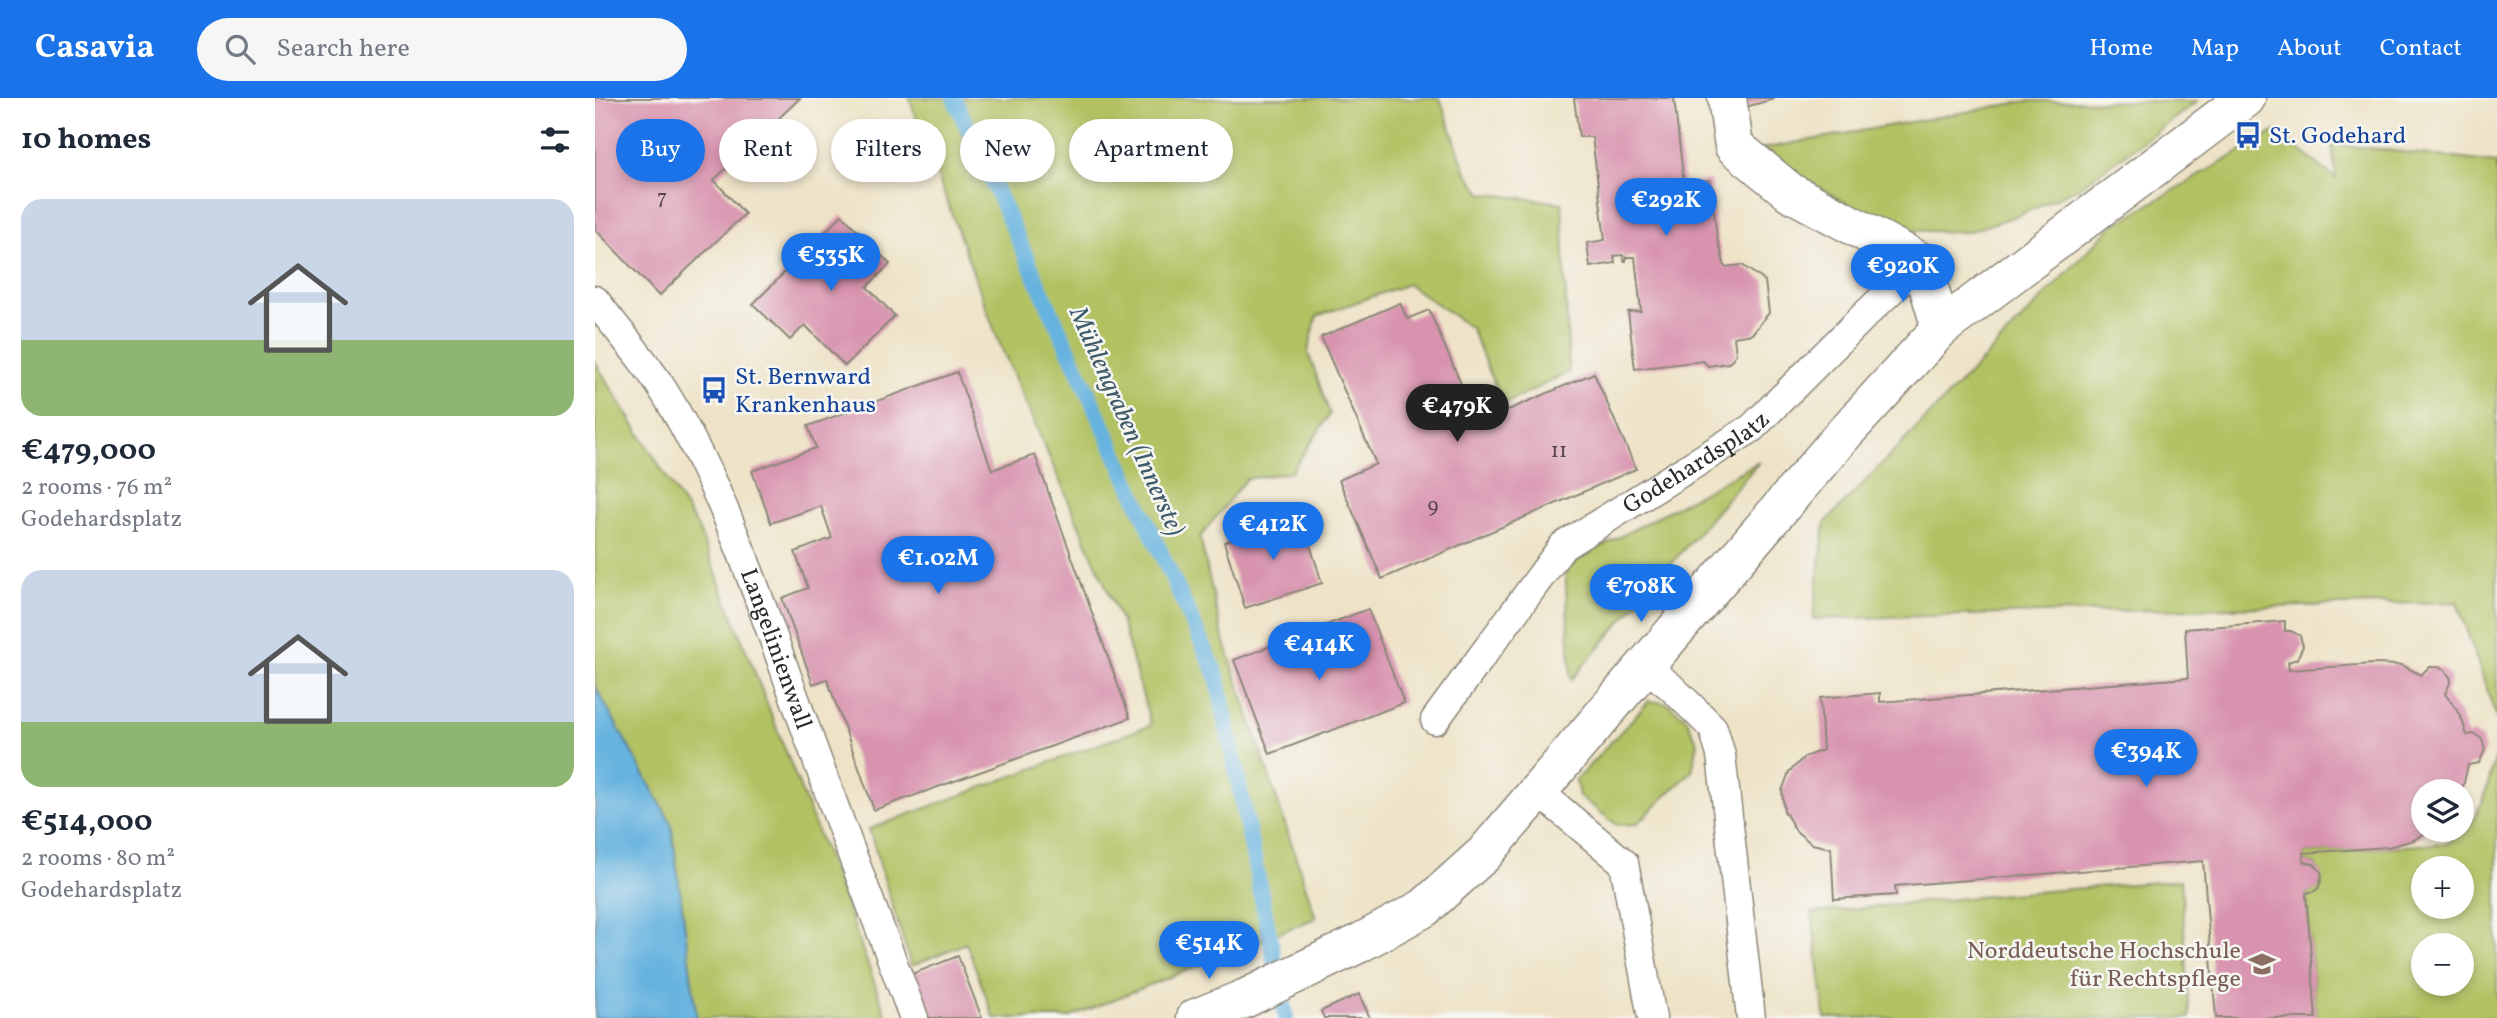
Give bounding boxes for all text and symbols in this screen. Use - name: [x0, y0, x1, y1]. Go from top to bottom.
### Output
- search box: [197, 18, 687, 81]
- text: Casavia: [35, 26, 155, 72]
- icon: search: [221, 30, 259, 68]
- text: Search here: [277, 31, 410, 67]
- text: Home: [2089, 32, 2153, 66]
- text: Map: [2191, 32, 2239, 66]
- text: About: [2277, 32, 2342, 66]
- text: Contact: [2380, 32, 2462, 66]
- text: 10 homes: [21, 119, 151, 161]
- chip: Buy: [616, 119, 705, 182]
- chip: Rent: [719, 119, 817, 182]
- chip: Filters: [831, 119, 946, 182]
- chip: New: [960, 119, 1055, 182]
- chip: Apartment: [1069, 119, 1233, 182]
- bus stop icon: St. Godehard: [2233, 120, 2263, 150]
- place label: St. Godehard: [2269, 120, 2406, 154]
- icon: filters: [536, 121, 574, 159]
- pin: €292K: [1617, 178, 1715, 238]
- house number: 7: [657, 184, 667, 213]
- text: €292K: [1631, 185, 1701, 217]
- pin: €535K: [782, 234, 880, 293]
- text: €535K: [797, 240, 865, 272]
- pin: €920K: [1854, 244, 1952, 304]
- icon: home: [235, 245, 361, 371]
- text: €920K: [1867, 251, 1939, 283]
- water label: Mühlengraben (Innerste): [1059, 300, 1193, 542]
- place label: St. Bernward Krankenhaus: [735, 361, 876, 423]
- bus stop icon: St. Bernward Krankenhaus: [699, 375, 729, 405]
- pin: €479K: [1408, 384, 1506, 444]
- text: €479K: [1422, 391, 1492, 423]
- street label: Godehardsplatz: [1617, 404, 1778, 524]
- text: €479,000: [21, 430, 156, 472]
- house number: 11: [1551, 437, 1567, 466]
- text: 2 rooms · 76 m²: [21, 472, 172, 504]
- house number: 9: [1428, 492, 1439, 521]
- pin: €412K: [1224, 503, 1322, 562]
- text: Godehardsplatz: [21, 504, 182, 536]
- text: €412K: [1239, 509, 1307, 541]
- pin: €1.02M: [881, 536, 995, 596]
- text: €1.02M: [897, 543, 979, 575]
- street label: Langelinienwall: [730, 564, 820, 735]
- pin: €708K: [1592, 564, 1690, 624]
- text: €708K: [1606, 571, 1676, 603]
- icon: home: [235, 616, 361, 742]
- pin: €414K: [1270, 622, 1368, 682]
- text: €414K: [1284, 629, 1354, 661]
- pin: €394K: [2097, 730, 2195, 789]
- text: €394K: [2110, 736, 2182, 768]
- map controls: [2411, 779, 2474, 996]
- button: layers: [2411, 779, 2474, 842]
- text: €514,000: [21, 801, 152, 843]
- text: 2 rooms · 80 m²: [21, 843, 175, 875]
- button: +: [2411, 856, 2474, 919]
- text: Godehardsplatz: [21, 875, 182, 907]
- pin: €514K: [1160, 922, 1258, 981]
- text: €514K: [1175, 928, 1243, 960]
- button: −: [2411, 933, 2474, 996]
- place label: Norddeutsche Hochschule für Rechtspflege: [1967, 935, 2241, 997]
- school or university icon: Norddeutsche Hochschule für Rechtspflege: [2247, 949, 2277, 979]

